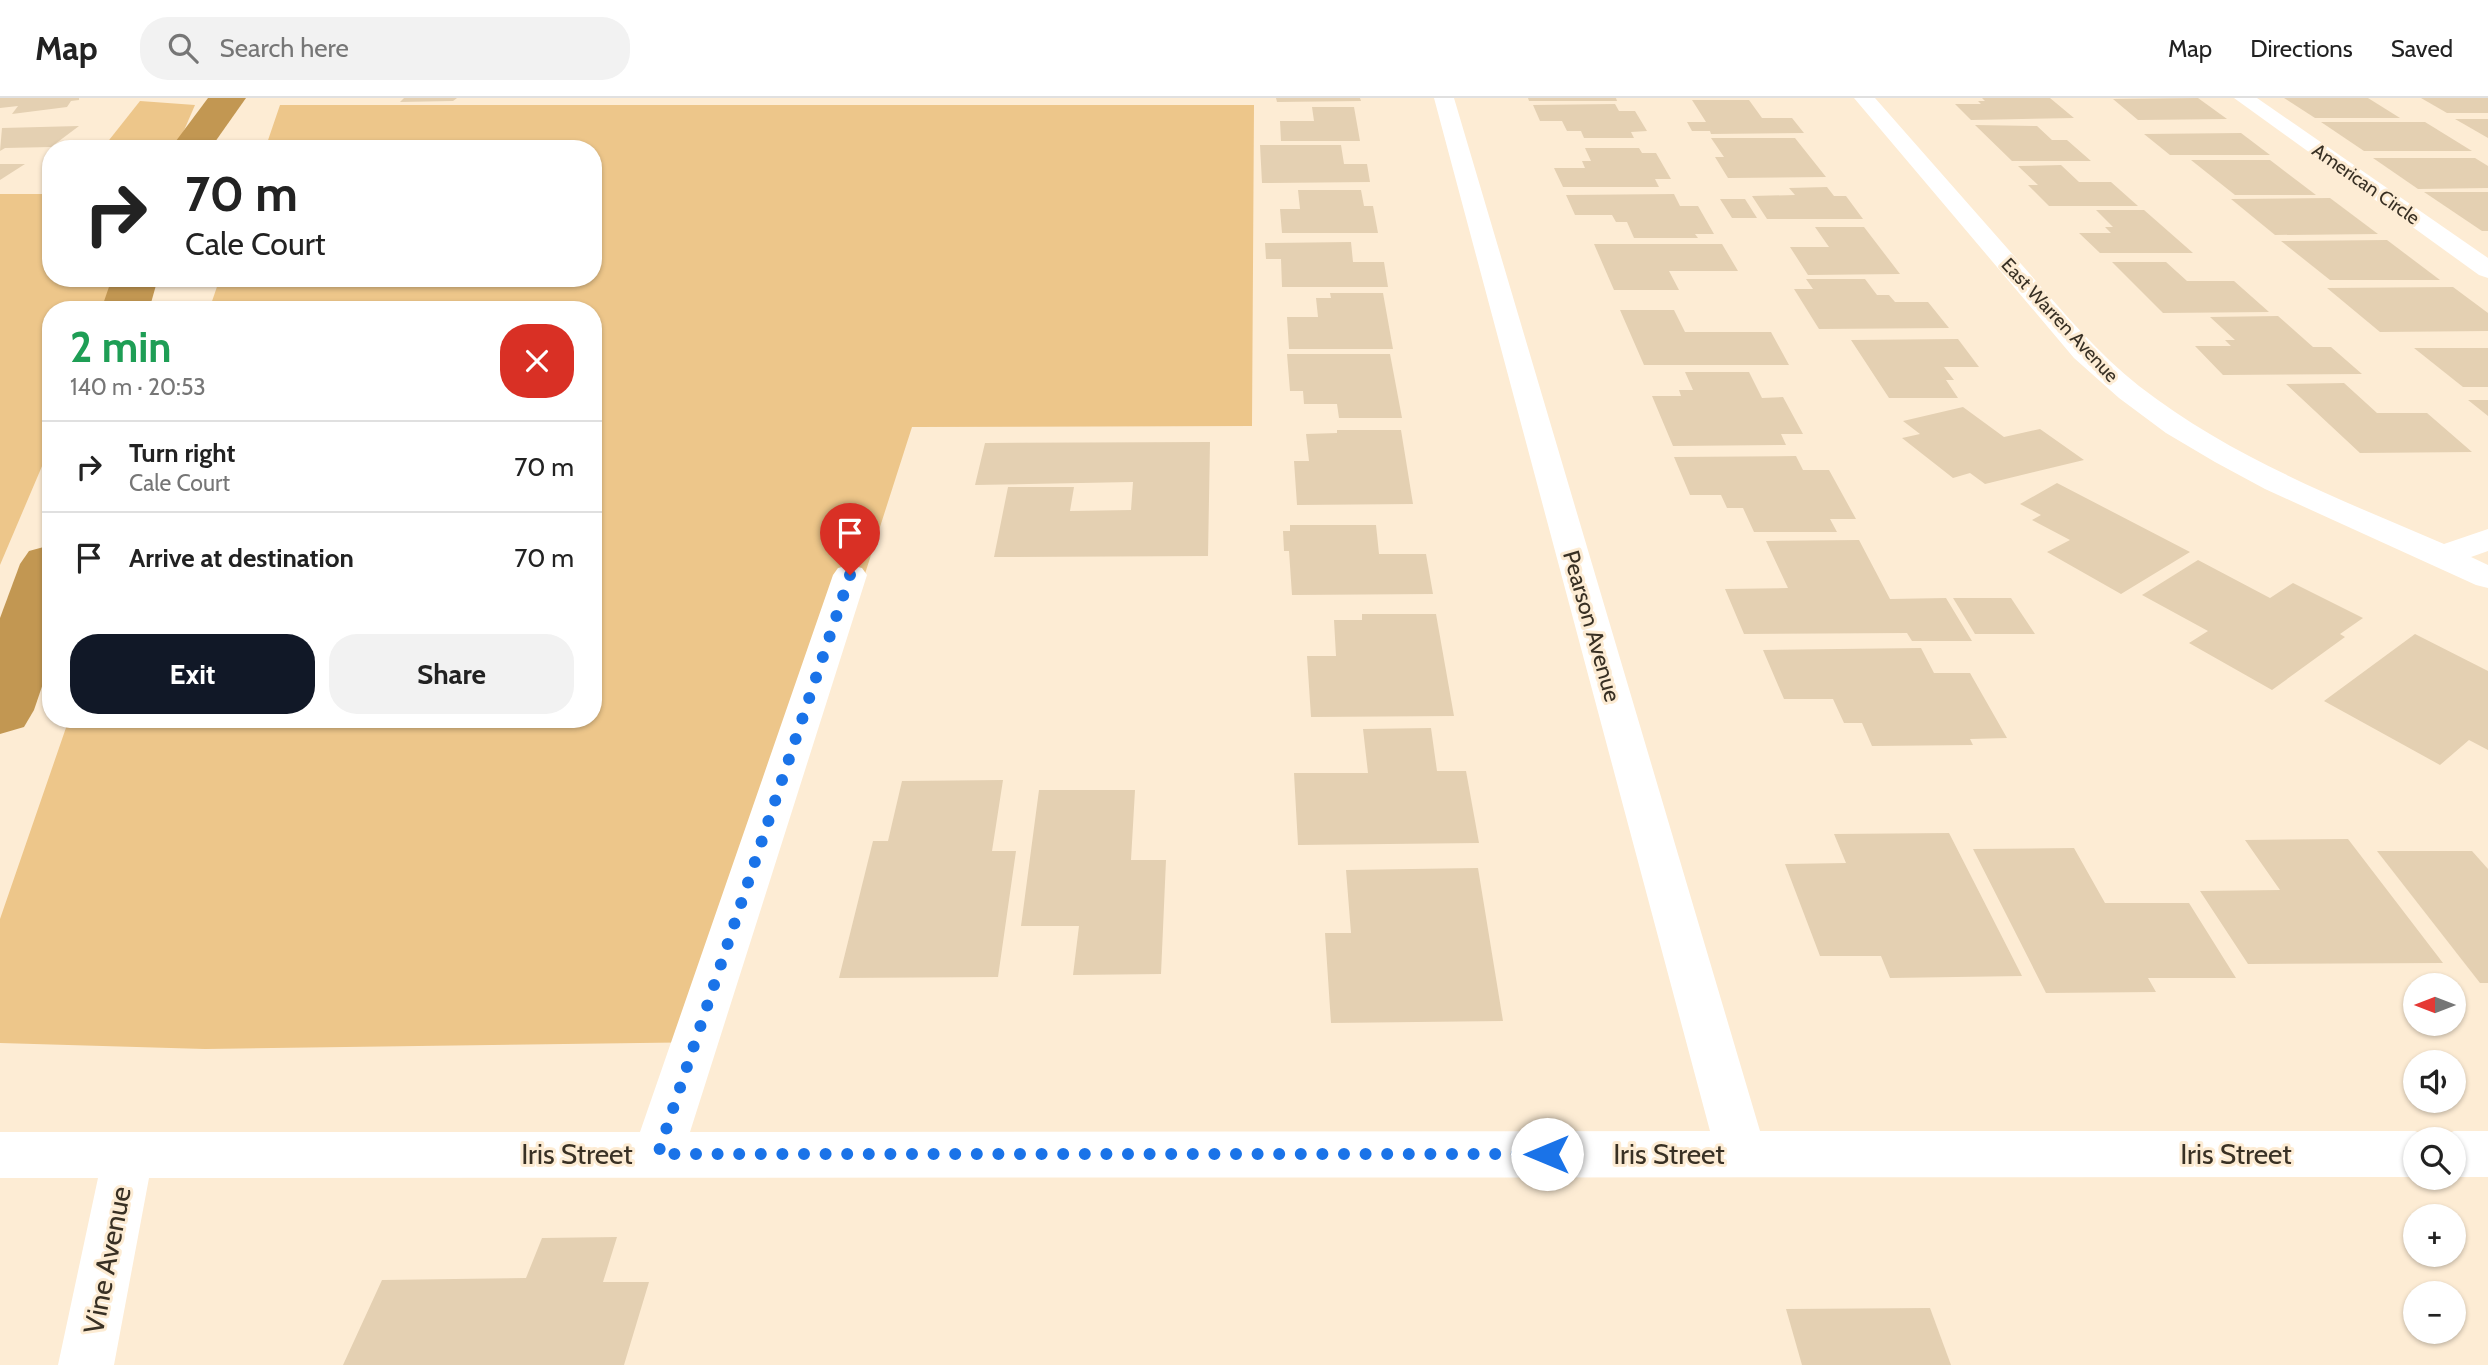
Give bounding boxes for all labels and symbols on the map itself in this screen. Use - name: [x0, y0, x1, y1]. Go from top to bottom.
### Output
- street label: American Circle: [2308, 139, 2424, 230]
- street label: East Warren Avenue: [1997, 253, 2124, 387]
- pin: [820, 503, 880, 575]
- street label: Pearson Avenue: [1557, 547, 1627, 705]
- north arrow: [2403, 973, 2466, 1036]
- position arrow: [1510, 1117, 1584, 1191]
- street label: Iris Street: [521, 1137, 633, 1171]
- street label: Iris Street: [1613, 1137, 1725, 1171]
- street label: Iris Street: [2180, 1137, 2292, 1171]
- street label: Vine Avenue: [76, 1183, 138, 1337]

